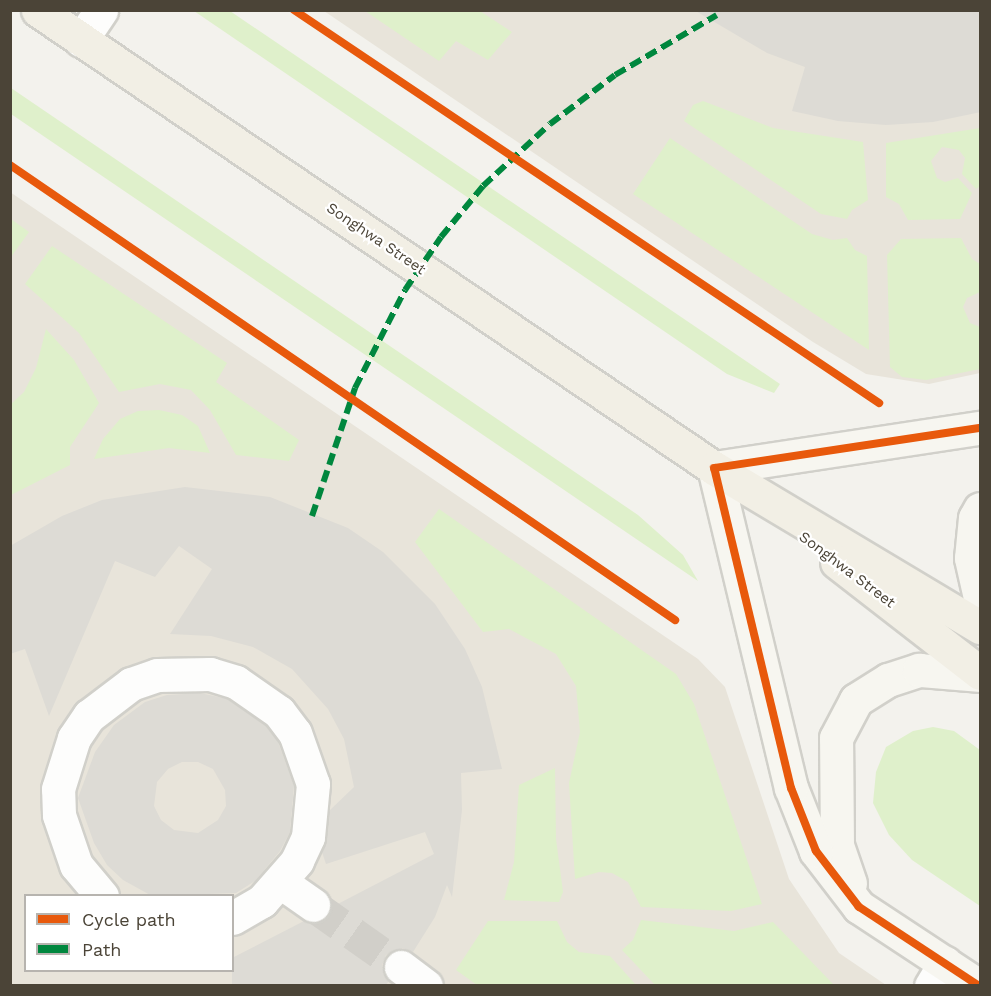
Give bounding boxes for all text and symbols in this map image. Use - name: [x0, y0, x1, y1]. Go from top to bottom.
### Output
- street label: Songhwa Street: [323, 199, 429, 279]
- street label: Songhwa Street: [795, 528, 899, 612]
- legend: [24, 894, 234, 972]
- text: Cycle path: [82, 909, 176, 930]
- text: Path: [82, 939, 122, 960]

